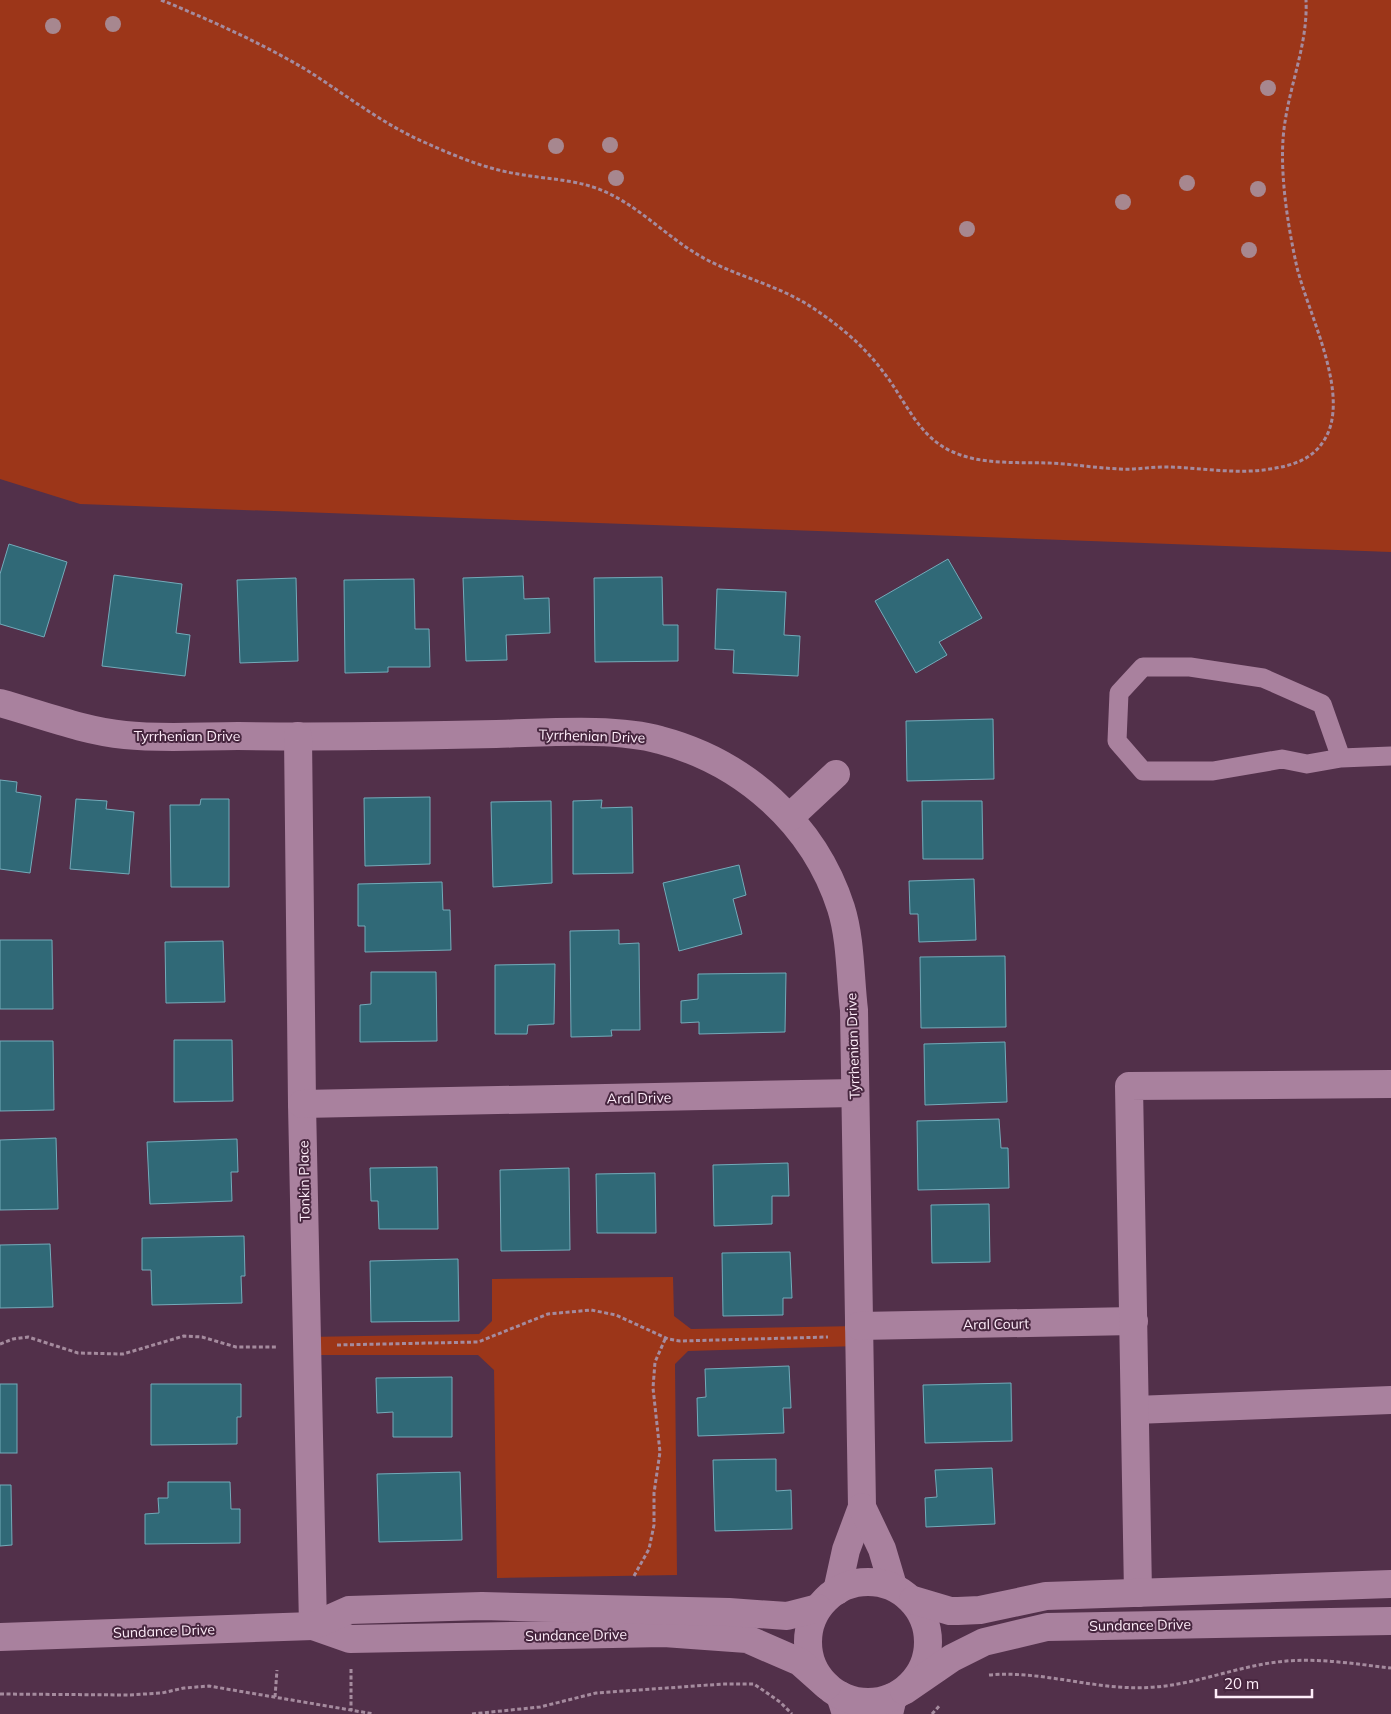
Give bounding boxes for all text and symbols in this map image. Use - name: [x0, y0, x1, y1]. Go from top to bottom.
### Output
- street label: Tyrrhenian Drive: [538, 725, 646, 747]
- street label: Tyrrhenian Drive: [134, 727, 240, 745]
- street label: Tyrrhenian Drive: [842, 992, 864, 1100]
- street label: Aral Drive: [607, 1088, 671, 1108]
- street label: Tonkin Place: [294, 1140, 314, 1222]
- street label: Aral Court: [963, 1314, 1029, 1334]
- street label: Sundance Drive: [1089, 1615, 1191, 1635]
- street label: Sundance Drive: [113, 1620, 215, 1642]
- street label: Sundance Drive: [525, 1625, 627, 1645]
- scale bar: [1216, 1666, 1312, 1698]
- text: 20 m: [1224, 1674, 1259, 1693]

